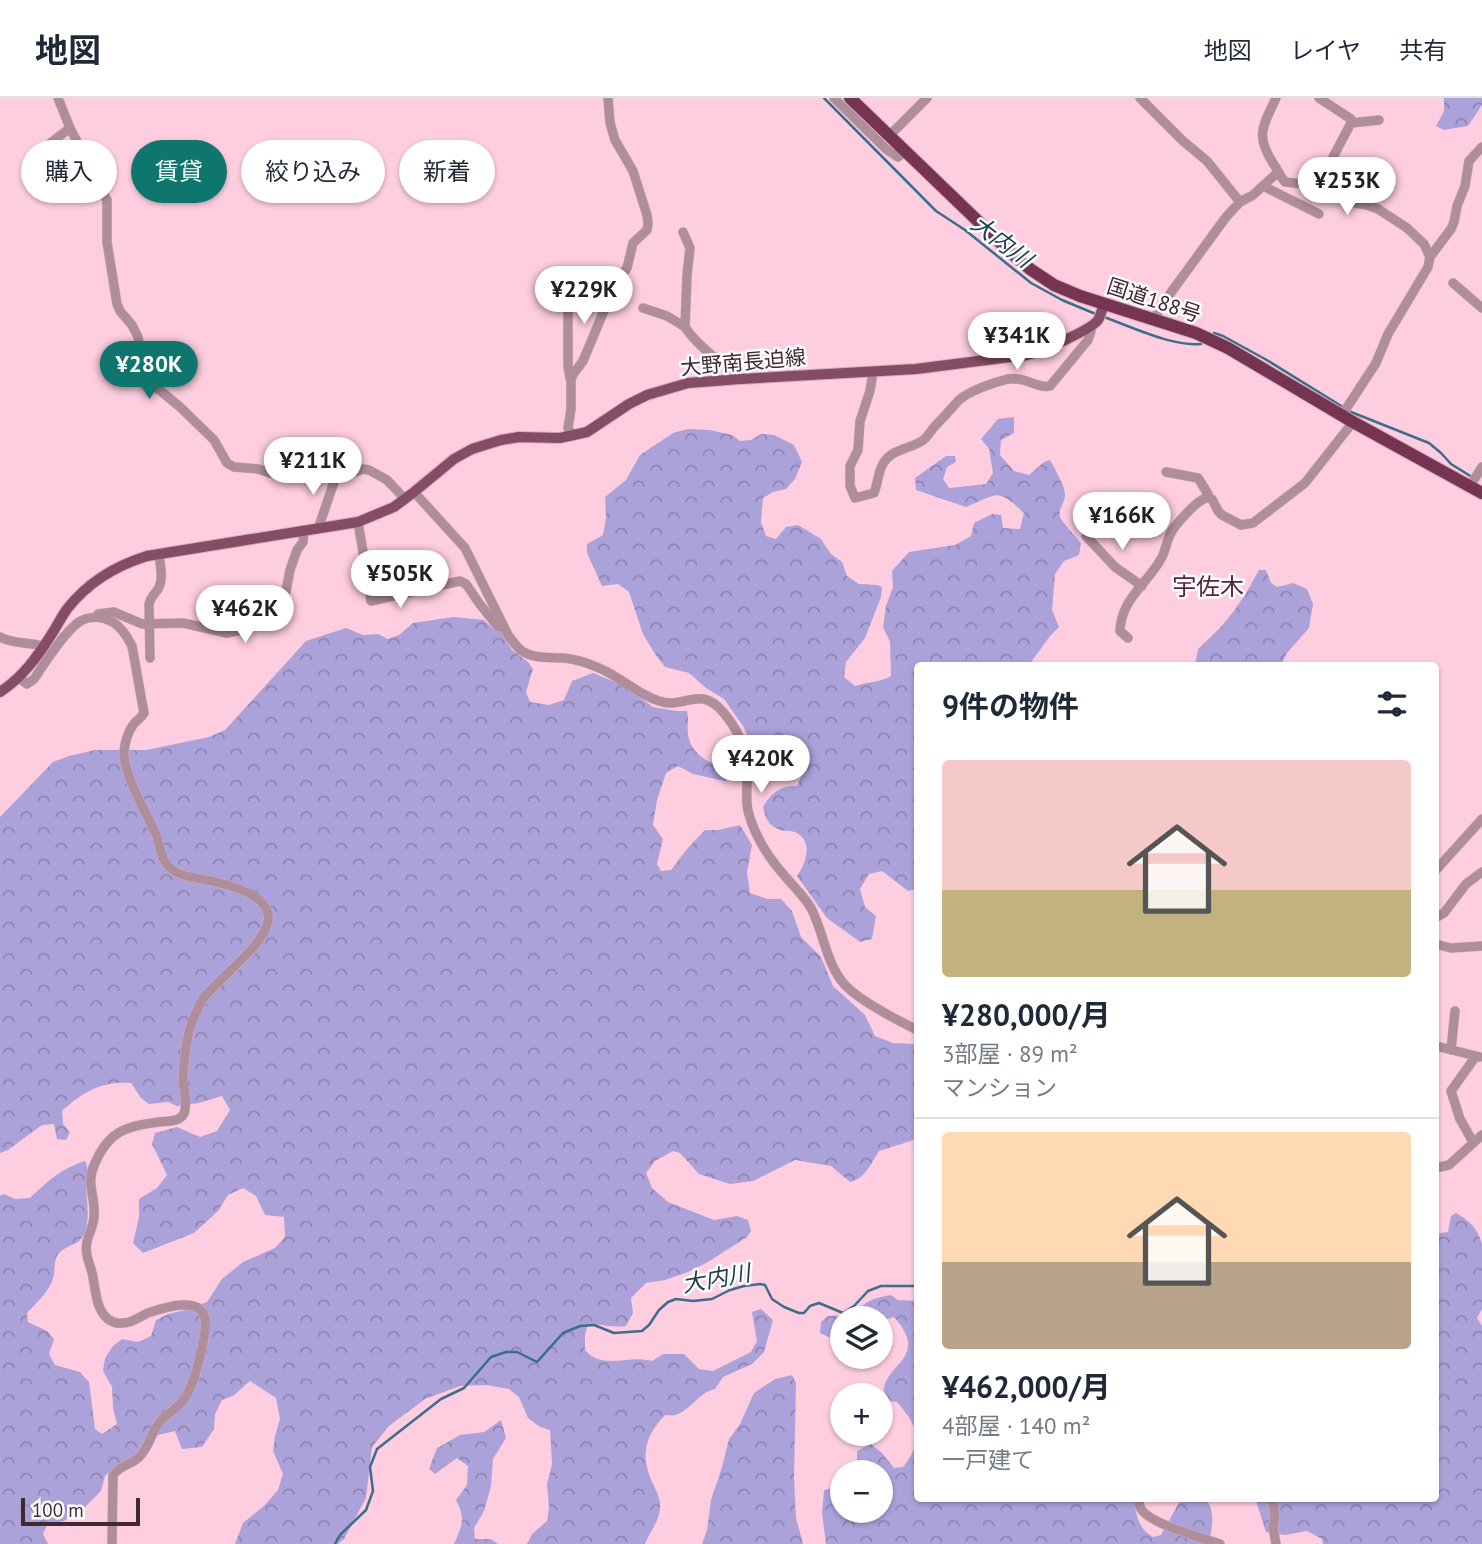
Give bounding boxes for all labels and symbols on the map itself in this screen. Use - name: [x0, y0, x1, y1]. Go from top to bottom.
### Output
- pin: ¥253K: [1298, 158, 1396, 217]
- water label: 大内川: [966, 209, 1041, 275]
- pin: ¥229K: [535, 266, 633, 326]
- street label: 国道188号: [1104, 272, 1204, 328]
- pin: ¥341K: [968, 313, 1066, 372]
- pin: ¥280K: [100, 342, 198, 401]
- street label: 大野南長迫線: [679, 343, 807, 381]
- pin: ¥211K: [264, 438, 362, 497]
- pin: ¥166K: [1073, 492, 1171, 552]
- pin: ¥505K: [351, 550, 449, 610]
- district label: 宇佐木: [1172, 571, 1244, 602]
- pin: ¥462K: [196, 586, 294, 645]
- pin: ¥420K: [712, 736, 810, 795]
- water label: 大内川: [680, 1257, 755, 1298]
- scale bar: [21, 1495, 140, 1527]

